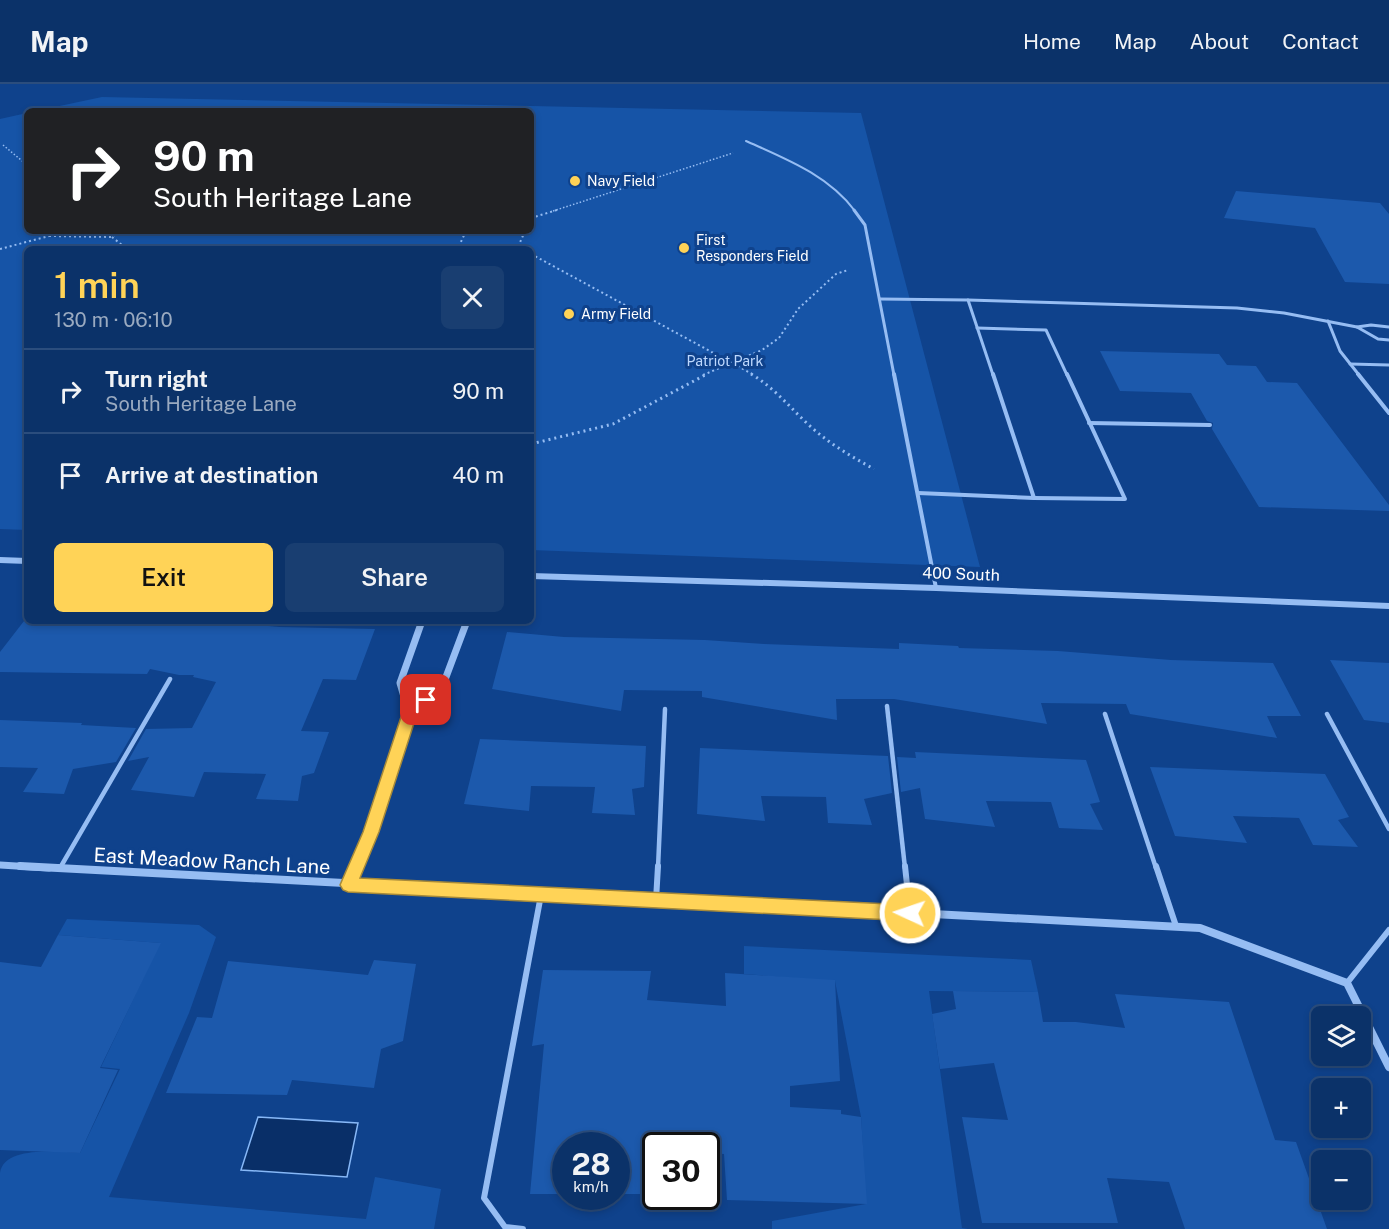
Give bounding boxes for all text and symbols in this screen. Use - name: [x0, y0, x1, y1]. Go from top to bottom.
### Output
- text: Map: [30, 25, 89, 58]
- text: Home: [1023, 29, 1081, 54]
- text: Map: [1114, 29, 1157, 54]
- text: About: [1190, 29, 1249, 54]
- text: Contact: [1282, 29, 1359, 54]
- text: 90 m: [153, 131, 255, 180]
- icon: right: [54, 132, 132, 210]
- place label: Navy Field: [587, 173, 655, 189]
- marker: Navy Field: [568, 174, 582, 188]
- text: South Heritage Lane: [153, 181, 412, 213]
- place label: First Responders Field: [696, 232, 809, 264]
- marker: First Responders Field: [677, 241, 691, 255]
- text: 1 min: [54, 264, 140, 306]
- button: close: [441, 266, 504, 329]
- place label: Army Field: [581, 306, 651, 322]
- marker: Army Field: [562, 307, 576, 321]
- text: 130 m · 06:10: [54, 308, 173, 332]
- park label: Patriot Park: [687, 353, 764, 369]
- text: Turn right: [105, 366, 208, 392]
- icon: right: [54, 375, 87, 408]
- text: 90 m: [453, 378, 504, 404]
- text: South Heritage Lane: [105, 392, 297, 416]
- icon: arrive: [54, 459, 87, 492]
- text: Arrive at destination: [105, 462, 318, 488]
- text: 40 m: [452, 462, 504, 488]
- button: Exit: [54, 543, 273, 612]
- button: Share: [285, 543, 504, 612]
- street label: 400 South: [922, 563, 1000, 585]
- pin: [400, 674, 451, 725]
- icon: arrive: [409, 683, 442, 716]
- street label: East Meadow Ranch Lane: [93, 843, 331, 879]
- position arrow: [878, 881, 942, 945]
- map controls: [1311, 1006, 1371, 1210]
- button: layers: [1311, 1006, 1371, 1066]
- button: +: [1311, 1078, 1371, 1138]
- speed limit sign: 30: [642, 1132, 720, 1210]
- text: 28: [571, 1146, 611, 1182]
- button: −: [1311, 1150, 1371, 1210]
- text: km/h: [573, 1178, 609, 1195]

